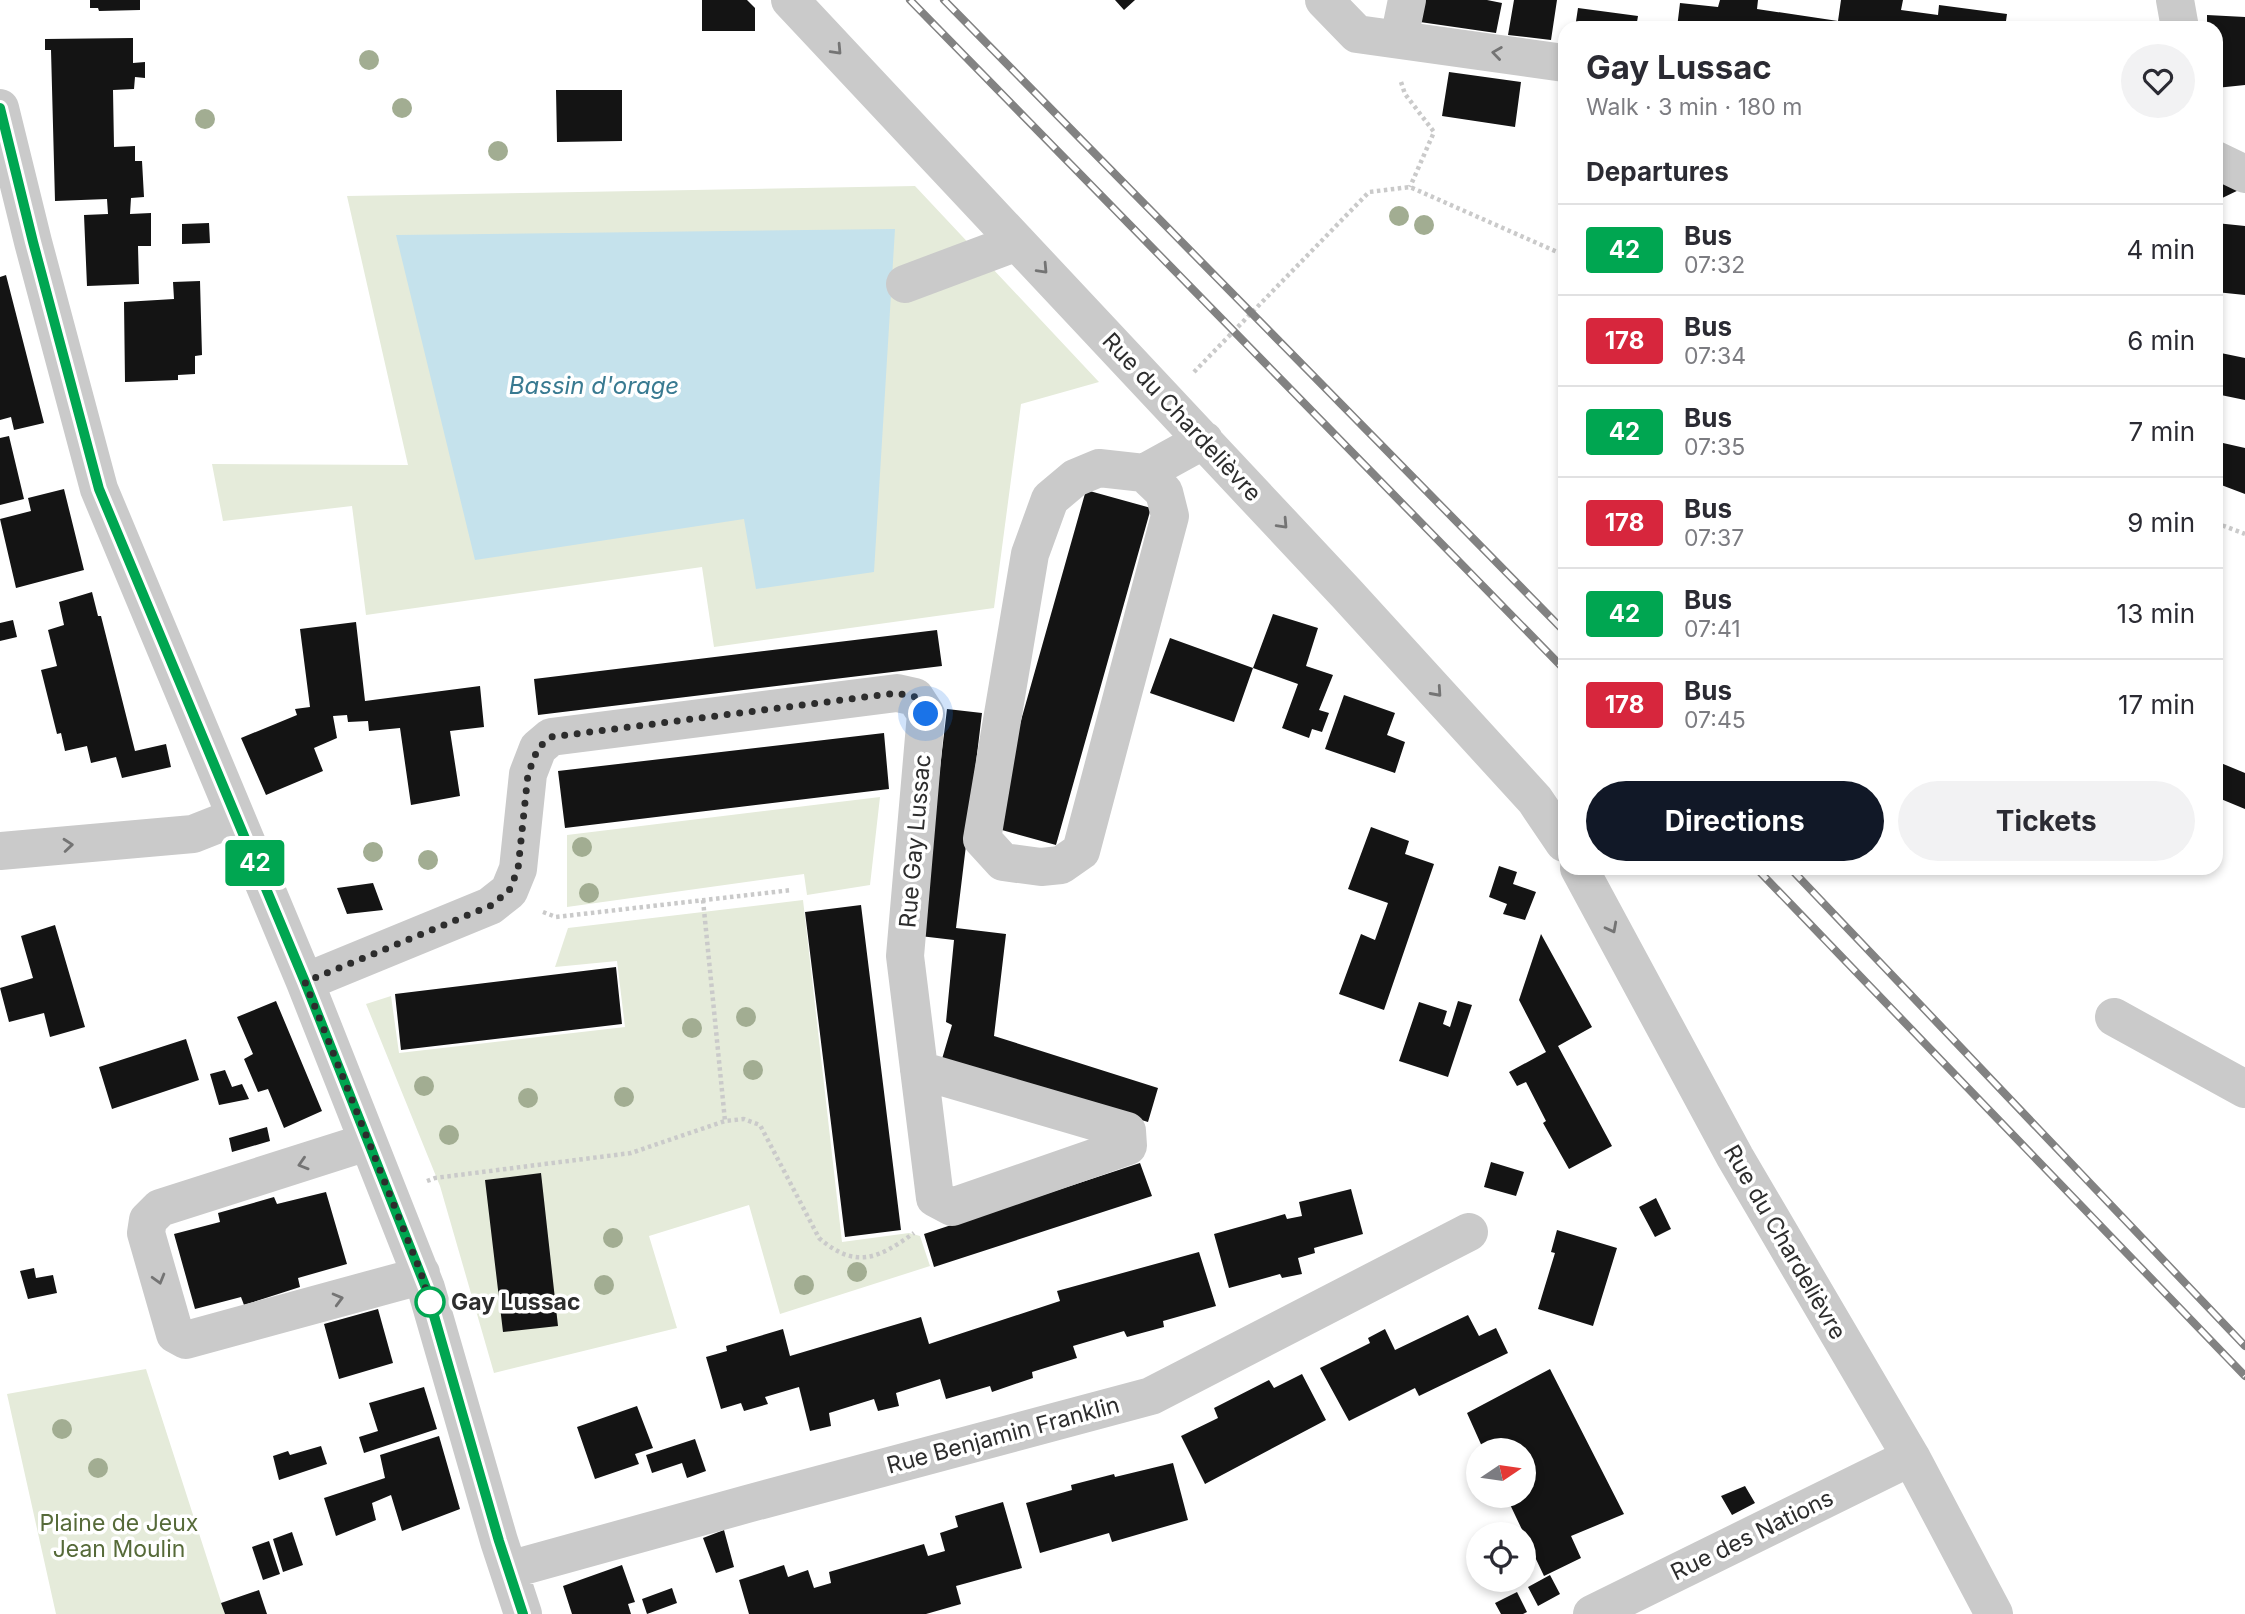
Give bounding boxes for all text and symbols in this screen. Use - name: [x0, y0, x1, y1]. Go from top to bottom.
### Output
- one-way arrow: [828, 42, 841, 55]
- button: heart: [2121, 44, 2195, 118]
- one-way arrow: [1491, 46, 1503, 61]
- text: Gay Lussac: [1586, 47, 1772, 87]
- text: Walk · 3 min · 180 m: [1586, 93, 1802, 121]
- text: Departures: [1586, 156, 1729, 187]
- text: Bus: [1684, 220, 1732, 251]
- text: 4 min: [2126, 234, 2195, 265]
- text: 42: [1609, 235, 1640, 264]
- text: 07:32: [1684, 251, 1745, 279]
- one-way arrow: [1034, 261, 1047, 274]
- text: Bus: [1684, 311, 1732, 342]
- text: 6 min: [2127, 325, 2195, 356]
- text: 178: [1605, 326, 1644, 355]
- street label: Rue du Chardelièvre: [1097, 327, 1267, 507]
- text: 07:34: [1684, 342, 1746, 370]
- water label: Bassin d'orage: [509, 371, 679, 400]
- text: Bus: [1684, 402, 1732, 433]
- text: 7 min: [2129, 416, 2195, 447]
- text: 42: [1609, 417, 1640, 446]
- text: 07:35: [1684, 433, 1745, 461]
- text: Bus: [1684, 493, 1732, 524]
- text: 9 min: [2127, 507, 2195, 538]
- text: 178: [1605, 508, 1644, 537]
- one-way arrow: [1274, 516, 1287, 529]
- text: 07:37: [1684, 524, 1744, 552]
- text: Bus: [1684, 584, 1732, 615]
- text: 13 min: [2117, 598, 2195, 629]
- text: 42: [1609, 599, 1640, 628]
- text: 07:41: [1684, 615, 1741, 643]
- text: Bus: [1684, 675, 1732, 706]
- one-way arrow: [1428, 684, 1441, 697]
- text: 17 min: [2118, 689, 2195, 720]
- text: 178: [1605, 690, 1644, 719]
- your location: [908, 696, 943, 731]
- text: 07:45: [1684, 706, 1746, 734]
- street label: Rue Gay Lussac: [893, 753, 937, 929]
- button: Directions: [1586, 781, 1884, 861]
- button: Tickets: [1898, 781, 2195, 861]
- one-way arrow: [63, 838, 74, 853]
- line badge: 42: [224, 840, 286, 886]
- text: 42: [239, 848, 271, 877]
- one-way arrow: [1604, 921, 1617, 933]
- street label: Rue du Chardelièvre: [1718, 1140, 1852, 1344]
- one-way arrow: [297, 1155, 309, 1170]
- one-way arrow: [151, 1273, 165, 1285]
- marker: Gay Lussac: [415, 1287, 445, 1317]
- place label: Gay Lussac: [451, 1288, 581, 1316]
- one-way arrow: [331, 1292, 343, 1307]
- street label: Rue Benjamin Franklin: [883, 1390, 1123, 1480]
- north arrow: [1466, 1438, 1536, 1508]
- map controls: [1466, 1438, 1536, 1592]
- street label: Rue des Nations: [1666, 1484, 1838, 1586]
- park label: Plaine de Jeux Jean Moulin: [40, 1509, 198, 1563]
- button: locate: [1466, 1522, 1536, 1592]

